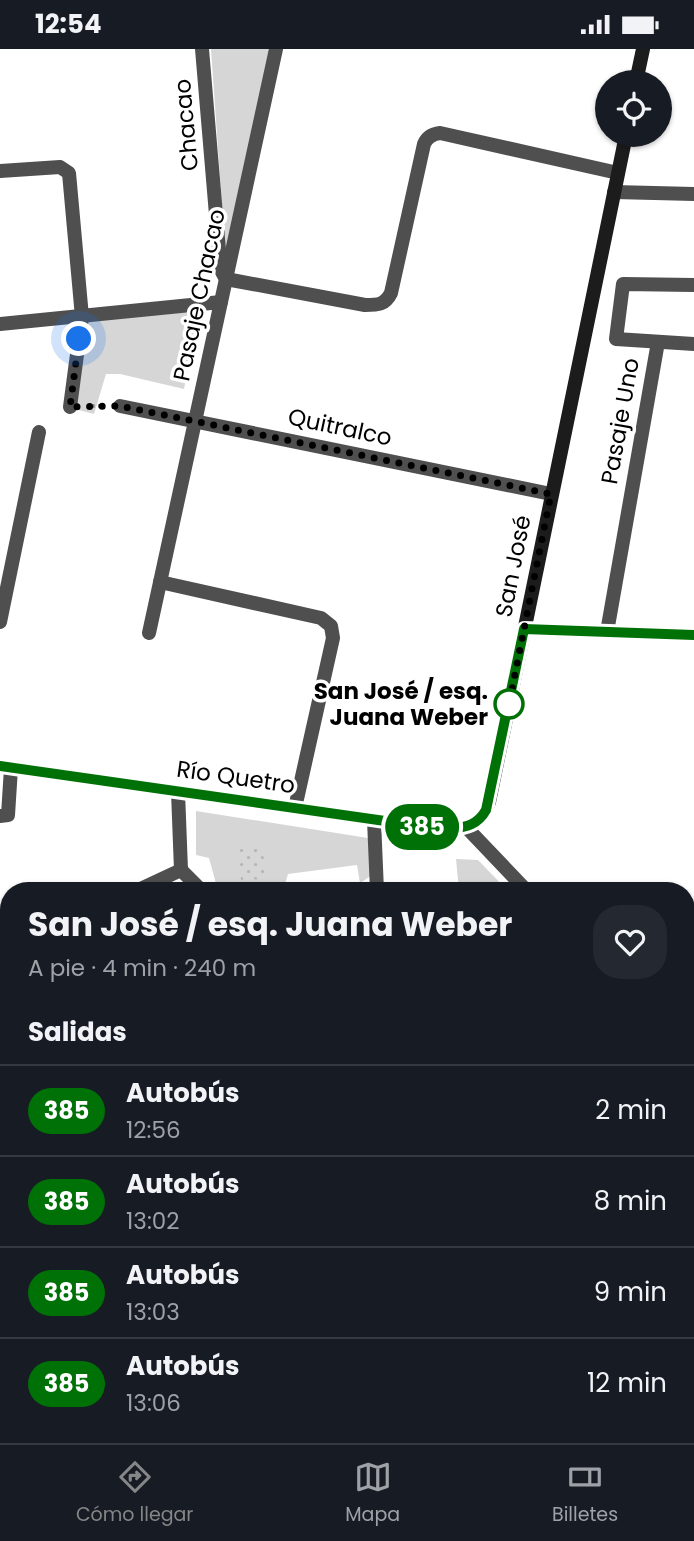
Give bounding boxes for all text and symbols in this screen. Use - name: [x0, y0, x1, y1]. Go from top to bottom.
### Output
- text: 12:54: [35, 6, 102, 42]
- map controls: [595, 70, 672, 147]
- button: locate: [595, 70, 672, 147]
- street label: Chacao: [166, 78, 206, 172]
- street label: Pasaje Chacao: [165, 206, 233, 384]
- your location: [61, 321, 96, 356]
- street label: Pasaje Uno: [593, 355, 647, 487]
- street label: Quitralco: [285, 400, 395, 454]
- street label: San José: [487, 512, 539, 620]
- place label: San José / esq. Juana Weber: [314, 675, 488, 733]
- marker: San José / esq. Juana Weber: [494, 689, 524, 719]
- street label: Río Quetro: [175, 753, 297, 801]
- line badge: 385: [382, 804, 462, 850]
- text: 385: [399, 810, 445, 843]
- text: San José / esq. Juana Weber: [28, 901, 512, 948]
- button: heart: [593, 905, 667, 979]
- text: A pie · 4 min · 240 m: [28, 952, 256, 984]
- text: Salidas: [28, 1014, 127, 1050]
- text: Autobús: [126, 1075, 240, 1111]
- text: 2 min: [595, 1092, 667, 1128]
- text: 385: [44, 1094, 89, 1127]
- text: 12:56: [126, 1114, 181, 1146]
- text: Autobús: [126, 1166, 240, 1202]
- text: 8 min: [594, 1183, 667, 1219]
- text: 385: [44, 1185, 89, 1218]
- text: 13:02: [126, 1205, 179, 1237]
- text: Autobús: [126, 1257, 240, 1293]
- text: 9 min: [594, 1274, 667, 1310]
- text: 385: [44, 1276, 89, 1309]
- text: 13:03: [126, 1296, 180, 1328]
- text: Autobús: [126, 1348, 240, 1384]
- text: 12 min: [587, 1365, 667, 1401]
- text: 385: [44, 1367, 89, 1400]
- text: 13:06: [126, 1387, 181, 1419]
- tab: Cómo llegar: [76, 1458, 193, 1529]
- tab: Mapa: [345, 1458, 400, 1529]
- tab: Billetes: [552, 1458, 618, 1529]

